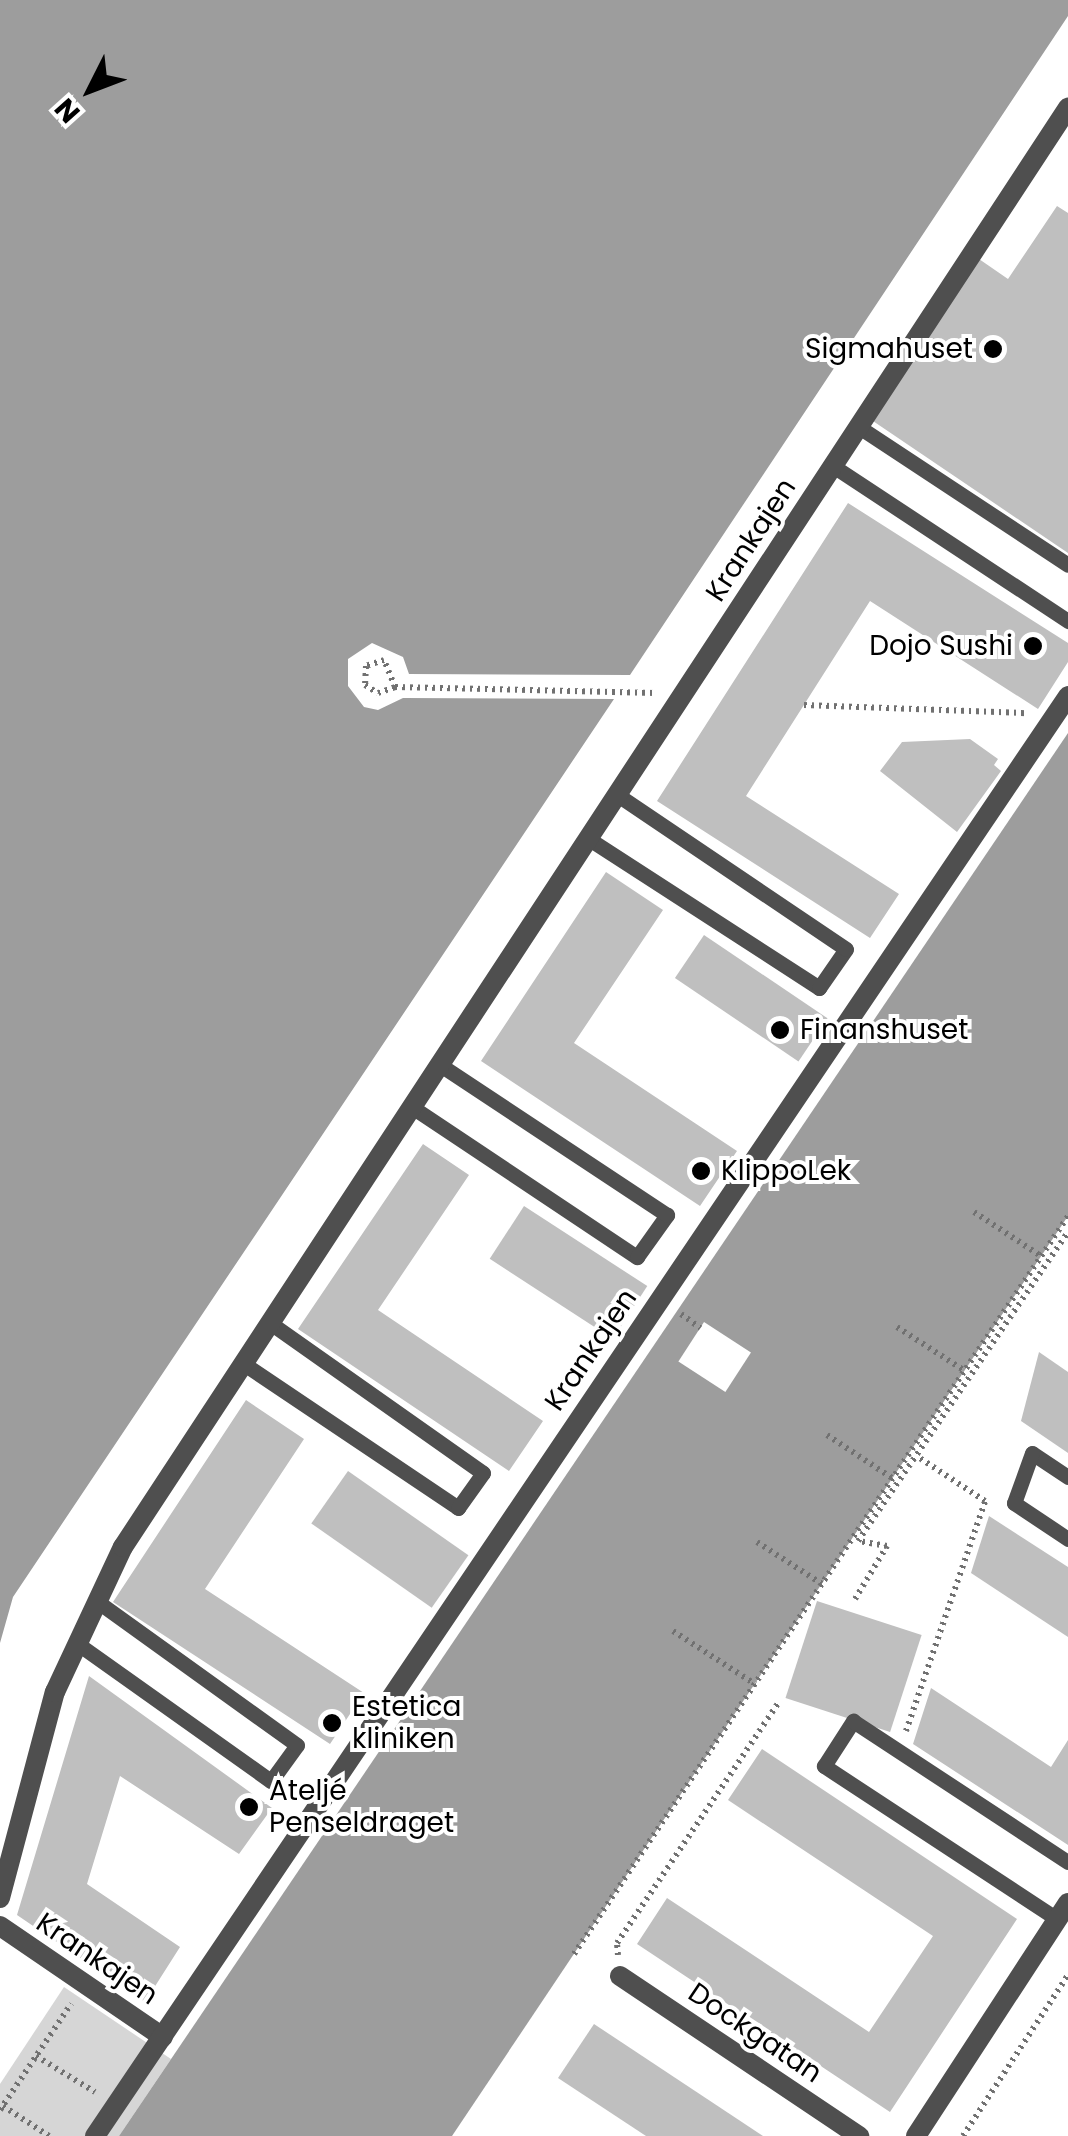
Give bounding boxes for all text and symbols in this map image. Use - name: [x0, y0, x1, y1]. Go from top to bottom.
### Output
- north arrow: [40, 40, 140, 140]
- text: N: [46, 90, 89, 131]
- place label: Sigmahuset: [805, 332, 973, 366]
- marker: Sigmahuset: [982, 338, 1004, 360]
- street label: Krankajen: [699, 472, 803, 608]
- place label: Dojo Sushi: [869, 629, 1013, 663]
- marker: Dojo Sushi: [1022, 635, 1044, 657]
- place label: Finanshuset: [800, 1013, 968, 1047]
- marker: Finanshuset: [769, 1019, 791, 1041]
- place label: KlippoLek: [721, 1154, 851, 1188]
- marker: KlippoLek: [690, 1160, 712, 1182]
- street label: Krankajen: [538, 1283, 644, 1417]
- place label: Estetica kliniken: [352, 1690, 462, 1756]
- marker: Estetica kliniken: [321, 1712, 343, 1734]
- place label: Ateljé Penseldraget: [269, 1774, 454, 1840]
- marker: Ateljé Penseldraget: [238, 1796, 260, 1818]
- street label: Krankajen: [30, 1906, 164, 2012]
- street label: Dockgatan: [682, 1976, 828, 2090]

